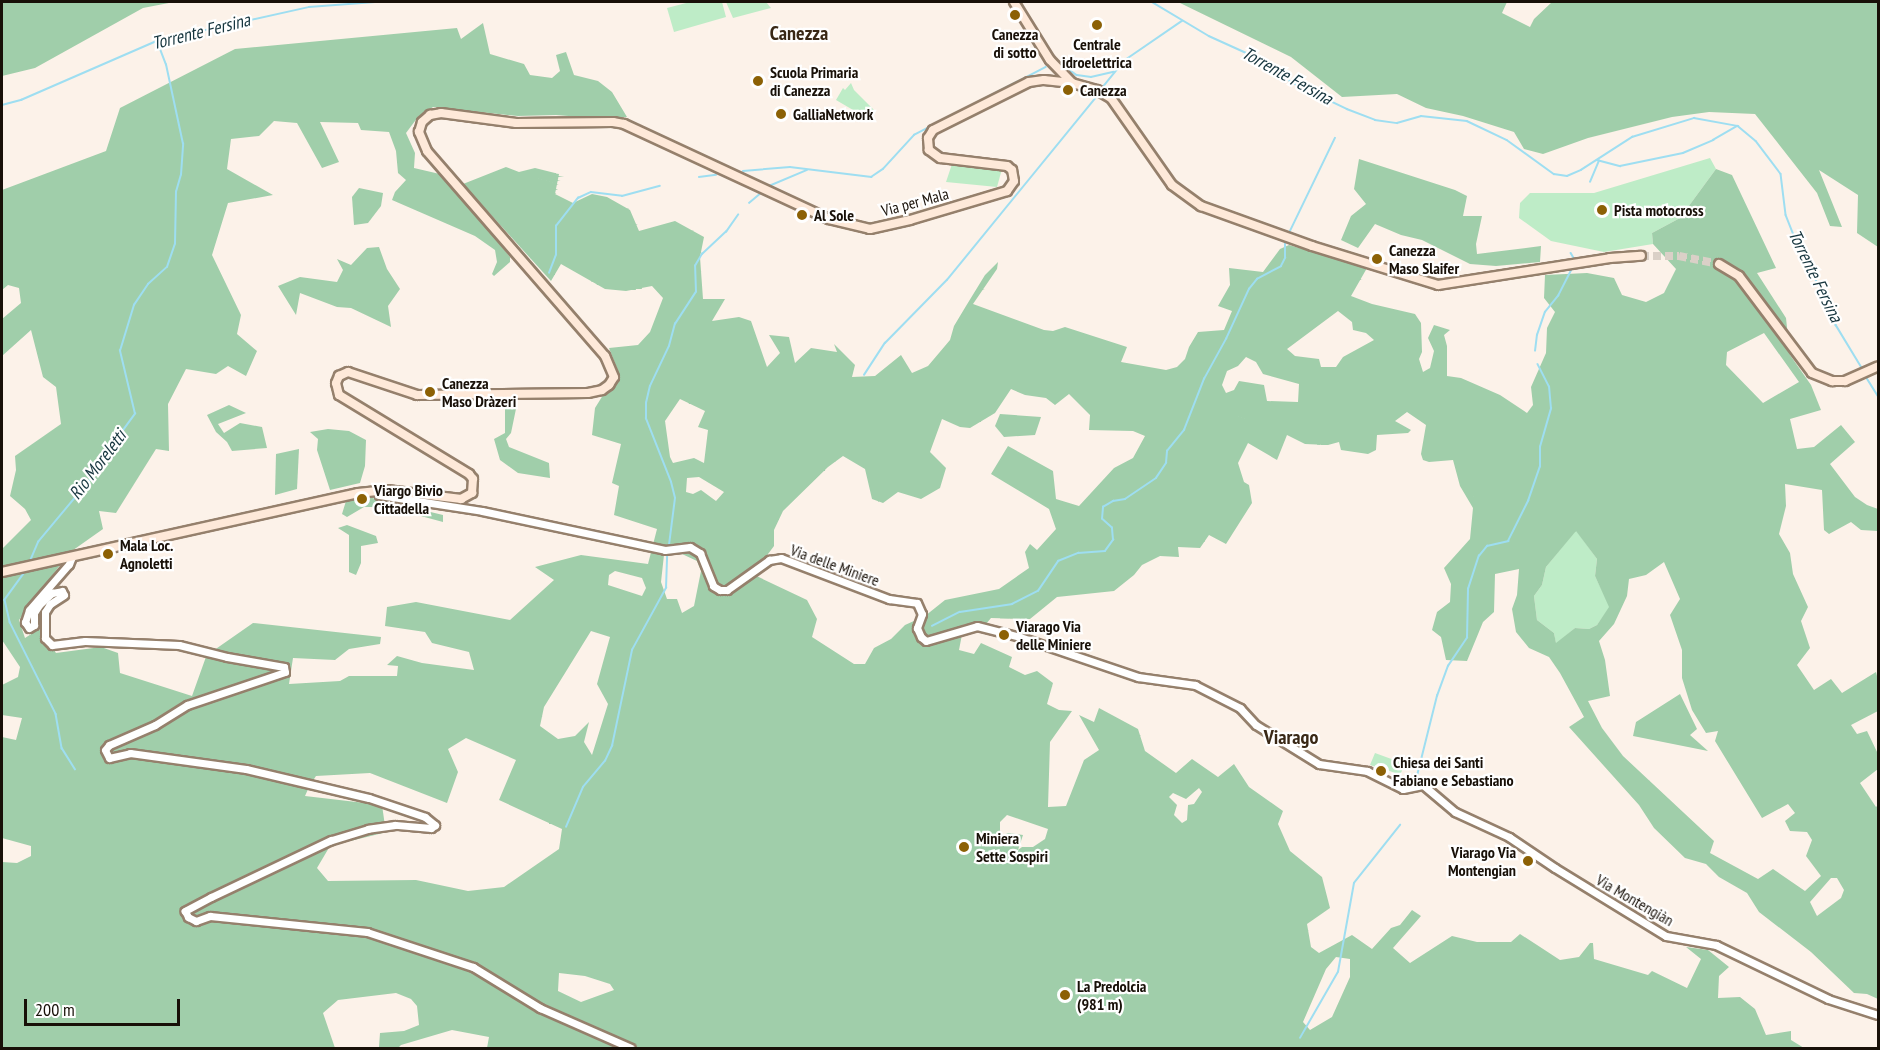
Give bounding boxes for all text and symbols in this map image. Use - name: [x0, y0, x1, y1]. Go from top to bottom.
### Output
- marker: Canezza di sotto: [1008, 8, 1022, 22]
- water label: Torrente Fersina: [150, 9, 252, 55]
- marker: Centrale idroelettrica: [1090, 18, 1104, 32]
- district label: Canezza: [770, 21, 828, 45]
- place label: Canezza di sotto: [992, 24, 1038, 62]
- place label: Centrale idroelettrica: [1062, 34, 1132, 72]
- water label: Torrente Fersina: [1238, 42, 1336, 110]
- place label: Scuola Primaria di Canezza: [770, 62, 858, 100]
- marker: Scuola Primaria di Canezza: [751, 74, 765, 88]
- place label: Canezza: [1080, 80, 1127, 100]
- marker: Canezza: [1061, 83, 1075, 97]
- place label: GalliaNetwork: [793, 104, 873, 124]
- marker: GalliaNetwork: [774, 107, 788, 121]
- street label: Via per Mala: [879, 184, 951, 220]
- place label: Pista motocross: [1614, 200, 1703, 220]
- marker: Pista motocross: [1595, 203, 1609, 217]
- place label: Al Sole: [814, 205, 854, 225]
- marker: Al Sole: [795, 208, 809, 222]
- water label: Torrente Fersina: [1783, 226, 1847, 326]
- place label: Canezza Maso Slaifer: [1389, 240, 1459, 278]
- marker: Canezza Maso Slaifer: [1370, 252, 1384, 266]
- place label: Canezza Maso Dràzeri: [442, 373, 516, 411]
- marker: Canezza Maso Dràzeri: [423, 385, 437, 399]
- water label: Rio Moreletti: [65, 426, 131, 504]
- place label: Viargo Bivio Cittadella: [374, 480, 443, 518]
- marker: Viargo Bivio Cittadella: [355, 492, 369, 506]
- place label: Mala Loc. Agnoletti: [120, 535, 173, 573]
- street label: Via delle Miniere: [788, 540, 882, 590]
- marker: Mala Loc. Agnoletti: [101, 547, 115, 561]
- place label: Viarago Via delle Miniere: [1016, 616, 1091, 654]
- marker: Viarago Via delle Miniere: [997, 628, 1011, 642]
- district label: Viarago: [1264, 725, 1318, 749]
- place label: Chiesa dei Santi Fabiano e Sebastiano: [1393, 752, 1514, 790]
- marker: Chiesa dei Santi Fabiano e Sebastiano: [1374, 764, 1388, 778]
- place label: Miniera Sette Sospiri: [976, 828, 1048, 866]
- marker: Miniera Sette Sospiri: [957, 840, 971, 854]
- place label: Viarago Via Montengian: [1448, 842, 1516, 880]
- marker: Viarago Via Montengian: [1521, 854, 1535, 868]
- street label: Via Montengiàn: [1593, 870, 1677, 930]
- place label: La Predolcia (981 m): [1077, 976, 1146, 1014]
- scale bar: [27, 987, 183, 1025]
- marker: La Predolcia (981 m): [1058, 988, 1072, 1002]
- text: 200 m: [35, 998, 75, 1021]

